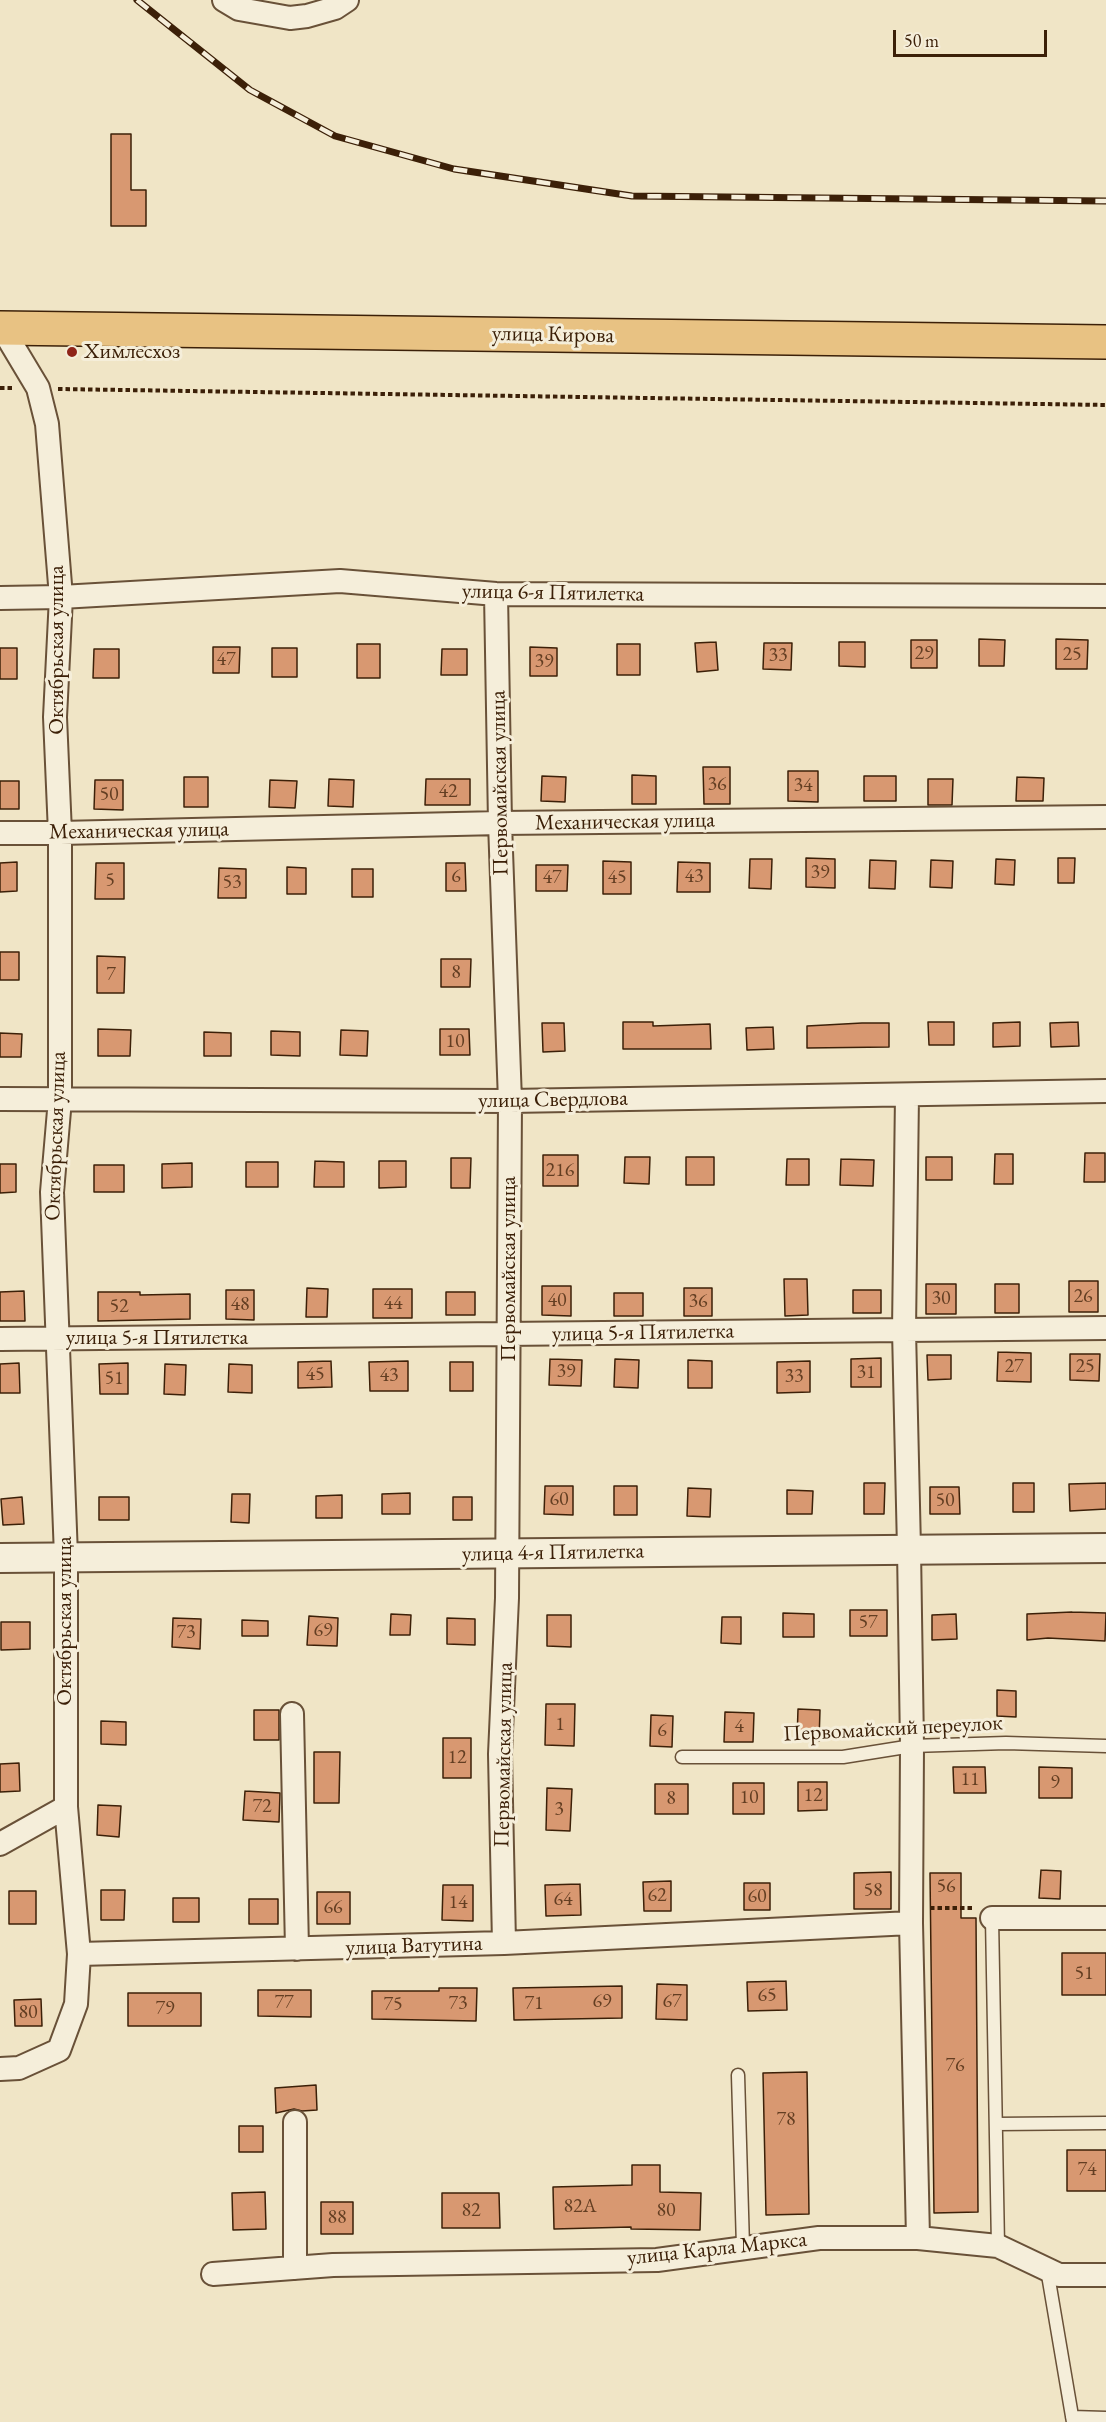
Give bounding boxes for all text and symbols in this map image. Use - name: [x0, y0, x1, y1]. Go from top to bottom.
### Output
- scale bar: [896, 18, 1050, 56]
- text: 50 m: [904, 29, 939, 52]
- street label: улица Кирова: [492, 321, 614, 349]
- place label: Химлесхоз: [84, 339, 180, 365]
- marker: Химлесхоз: [65, 345, 79, 359]
- street label: Октябрьская улица: [44, 565, 70, 735]
- street label: улица 6-я Пятилетка: [462, 578, 644, 608]
- house number: 29: [914, 642, 934, 666]
- house number: 25: [1062, 643, 1082, 667]
- house number: 33: [768, 644, 788, 668]
- house number: 47: [216, 648, 236, 672]
- house number: 39: [534, 650, 554, 674]
- street label: Первомайская улица: [485, 690, 515, 876]
- house number: 36: [707, 773, 727, 797]
- house number: 34: [793, 774, 813, 798]
- house number: 42: [438, 780, 458, 804]
- house number: 50: [99, 783, 119, 807]
- street label: Механическая улица: [535, 807, 715, 837]
- street label: Механическая улица: [49, 816, 229, 846]
- house number: 39: [810, 861, 830, 885]
- house number: 6: [451, 865, 461, 889]
- house number: 43: [684, 865, 704, 889]
- house number: 47: [542, 866, 562, 890]
- house number: 45: [607, 866, 627, 890]
- house number: 5: [105, 869, 115, 893]
- house number: 53: [222, 871, 242, 895]
- house number: 8: [451, 961, 461, 985]
- house number: 7: [106, 963, 116, 987]
- house number: 10: [445, 1030, 465, 1054]
- street label: Октябрьская улица: [40, 1051, 72, 1221]
- street label: улица Свердлова: [478, 1085, 628, 1115]
- house number: 216: [546, 1159, 574, 1183]
- street label: Первомайская улица: [496, 1176, 522, 1362]
- house number: 26: [1073, 1285, 1093, 1309]
- house number: 30: [931, 1287, 951, 1311]
- house number: 40: [547, 1289, 567, 1313]
- house number: 36: [688, 1290, 708, 1314]
- house number: 44: [383, 1292, 403, 1316]
- house number: 48: [230, 1293, 250, 1317]
- house number: 52: [109, 1295, 129, 1319]
- street label: улица 5-я Пятилетка: [552, 1318, 734, 1348]
- street label: улица 5-я Пятилетка: [66, 1325, 248, 1351]
- house number: 27: [1004, 1355, 1024, 1379]
- house number: 25: [1075, 1355, 1095, 1379]
- house number: 39: [556, 1360, 576, 1384]
- house number: 31: [856, 1361, 876, 1385]
- house number: 45: [305, 1363, 325, 1387]
- house number: 43: [379, 1364, 399, 1388]
- house number: 33: [784, 1365, 804, 1389]
- house number: 51: [104, 1367, 124, 1391]
- house number: 60: [549, 1488, 569, 1512]
- house number: 50: [935, 1489, 955, 1513]
- street label: Октябрьская улица: [52, 1536, 78, 1706]
- street label: улица 4-я Пятилетка: [462, 1538, 644, 1568]
- house number: 57: [858, 1611, 878, 1635]
- house number: 69: [313, 1619, 333, 1643]
- house number: 73: [176, 1621, 196, 1645]
- street label: Первомайская улица: [489, 1662, 519, 1848]
- street label: Первомайский переулок: [783, 1710, 1003, 1748]
- house number: 1: [555, 1713, 565, 1737]
- house number: 4: [734, 1715, 744, 1739]
- house number: 6: [657, 1719, 667, 1743]
- house number: 12: [447, 1746, 467, 1770]
- house number: 11: [960, 1768, 980, 1792]
- house number: 9: [1050, 1771, 1060, 1795]
- house number: 12: [803, 1784, 823, 1808]
- house number: 10: [739, 1786, 759, 1810]
- house number: 8: [666, 1787, 676, 1811]
- house number: 72: [252, 1795, 272, 1819]
- house number: 3: [554, 1798, 564, 1822]
- house number: 56: [936, 1875, 956, 1899]
- house number: 58: [863, 1879, 883, 1903]
- house number: 62: [647, 1884, 667, 1908]
- house number: 60: [747, 1885, 767, 1909]
- house number: 64: [553, 1888, 573, 1912]
- house number: 14: [448, 1891, 468, 1915]
- house number: 66: [323, 1896, 343, 1920]
- street label: улица Ватутина: [345, 1930, 483, 1962]
- house number: 51: [1074, 1962, 1094, 1986]
- house number: 65: [757, 1984, 777, 2008]
- house number: 69: [592, 1990, 612, 2014]
- house number: 67: [662, 1990, 682, 2014]
- house number: 77: [274, 1991, 294, 2015]
- house number: 73: [448, 1992, 468, 2016]
- house number: 71: [524, 1992, 544, 2016]
- house number: 75: [383, 1993, 403, 2017]
- house number: 79: [155, 1997, 175, 2021]
- house number: 80: [18, 2001, 38, 2025]
- house number: 76: [945, 2054, 965, 2078]
- house number: 78: [776, 2108, 796, 2132]
- house number: 74: [1077, 2158, 1097, 2182]
- house number: 82А: [563, 2195, 597, 2219]
- house number: 82: [461, 2199, 481, 2223]
- house number: 80: [656, 2199, 676, 2223]
- house number: 88: [327, 2206, 347, 2230]
- street label: улица Карла Маркса: [626, 2226, 808, 2272]

